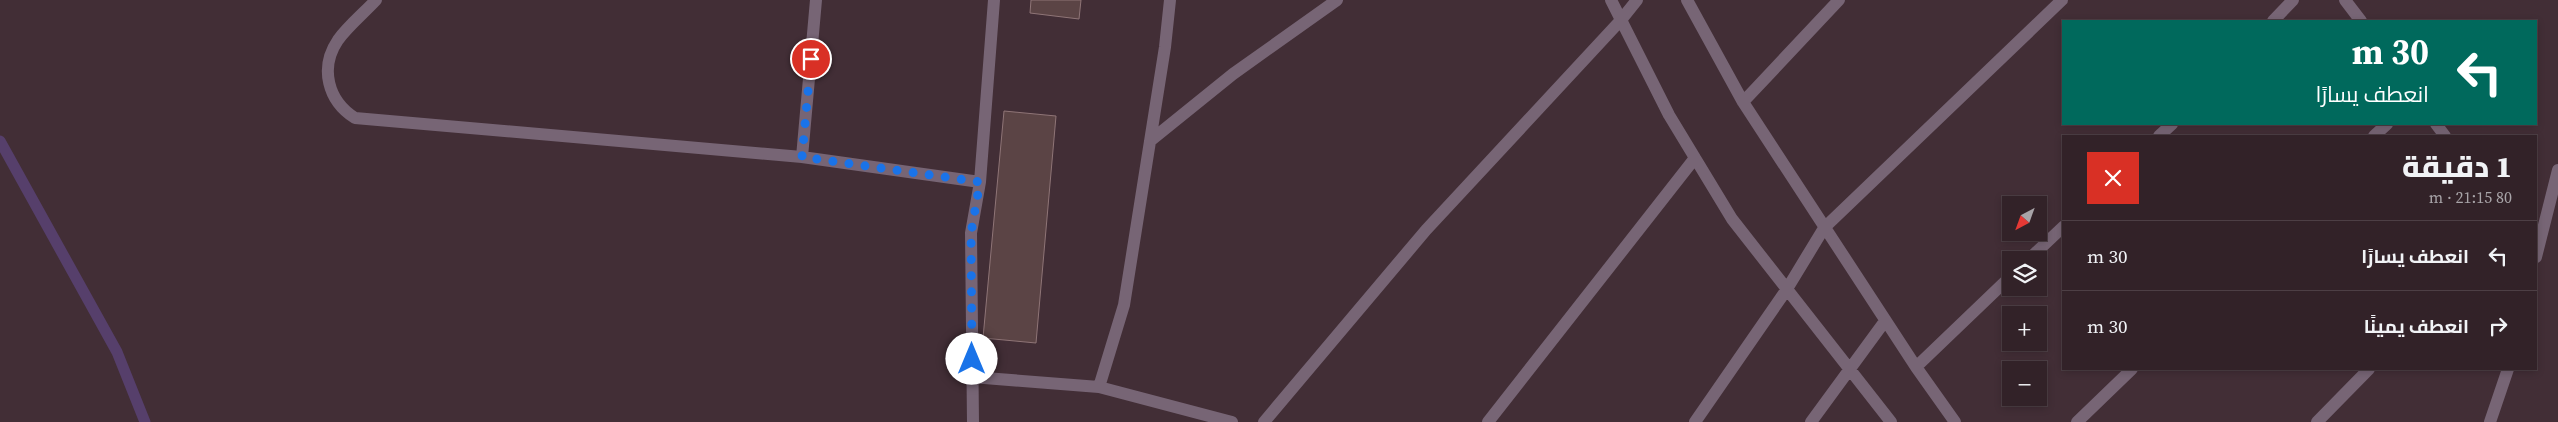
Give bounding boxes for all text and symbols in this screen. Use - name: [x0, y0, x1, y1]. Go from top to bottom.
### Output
- text: 30 m: [2352, 28, 2429, 76]
- pin: [790, 38, 832, 80]
- icon: left: [2447, 40, 2512, 105]
- icon: arrive: [797, 45, 825, 73]
- text: انعطف يسارًا: [2315, 79, 2429, 109]
- text: 1 دقيقة: [2402, 146, 2512, 187]
- button: close: [2087, 152, 2139, 204]
- text: 80 m · 21:15: [2429, 186, 2512, 208]
- north arrow: [2002, 196, 2048, 241]
- map controls: [2002, 196, 2047, 406]
- icon: left: [2484, 242, 2512, 270]
- text: 30 m: [2087, 243, 2128, 269]
- text: انعطف يسارًا: [2361, 243, 2469, 269]
- button: layers: [2002, 251, 2047, 296]
- button: +: [2002, 306, 2047, 351]
- icon: right: [2484, 312, 2512, 340]
- text: 30 m: [2087, 313, 2128, 339]
- text: انعطف يمينًا: [2364, 313, 2469, 339]
- position arrow: [945, 332, 997, 384]
- button: −: [2002, 361, 2047, 406]

